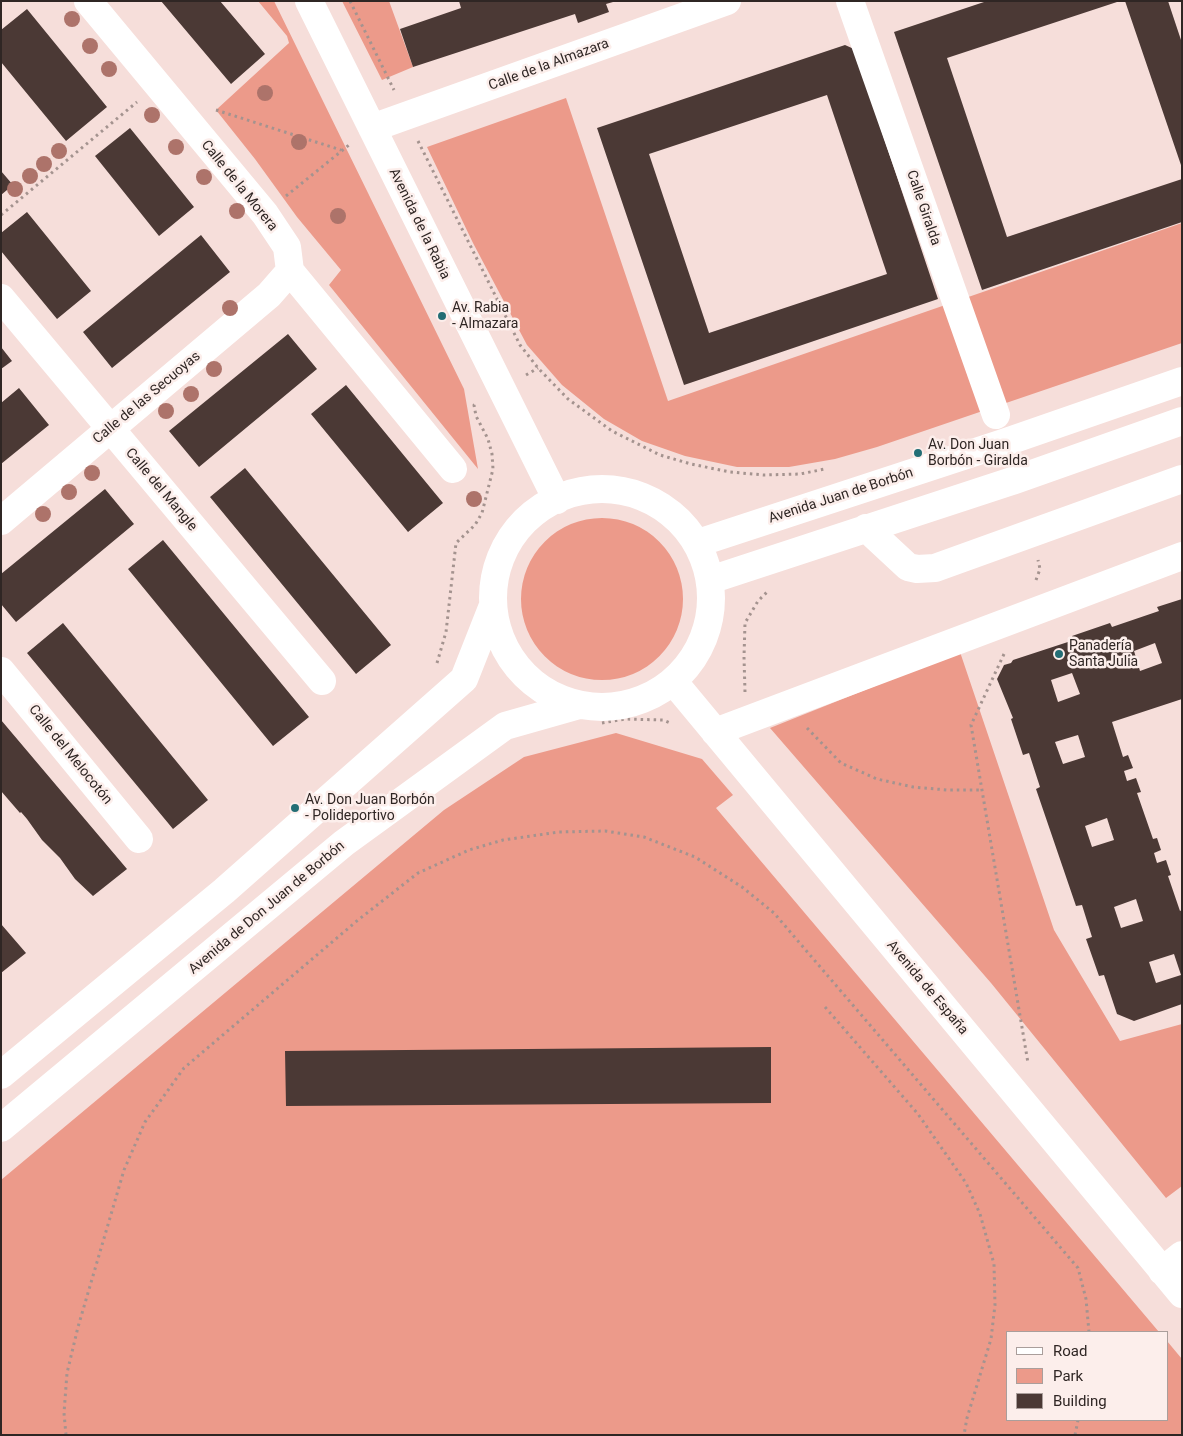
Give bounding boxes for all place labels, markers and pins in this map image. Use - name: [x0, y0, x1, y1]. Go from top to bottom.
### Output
- place label: Av. Rabia - Almazara: [452, 300, 518, 332]
- marker: Av. Rabia - Almazara: [436, 310, 448, 322]
- place label: Av. Don Juan Borbón - Giralda: [928, 437, 1028, 470]
- marker: Av. Don Juan Borbón - Giralda: [912, 447, 924, 459]
- place label: Panadería Santa Julia: [1069, 638, 1138, 670]
- marker: Panadería Santa Julia: [1053, 648, 1065, 660]
- place label: Av. Don Juan Borbón - Polideportivo: [305, 792, 435, 824]
- marker: Av. Don Juan Borbón - Polideportivo: [289, 802, 301, 814]

